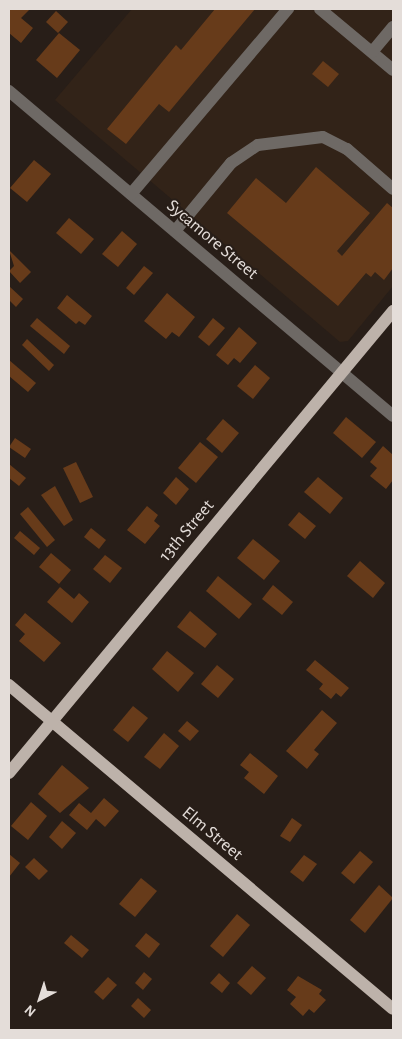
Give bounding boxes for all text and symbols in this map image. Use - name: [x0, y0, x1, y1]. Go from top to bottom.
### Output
- street label: Sycamore Street: [162, 195, 262, 285]
- street label: 13th Street: [155, 496, 219, 566]
- street label: Elm Street: [177, 802, 247, 866]
- north arrow: [15, 974, 65, 1024]
- text: N: [22, 1002, 39, 1019]

